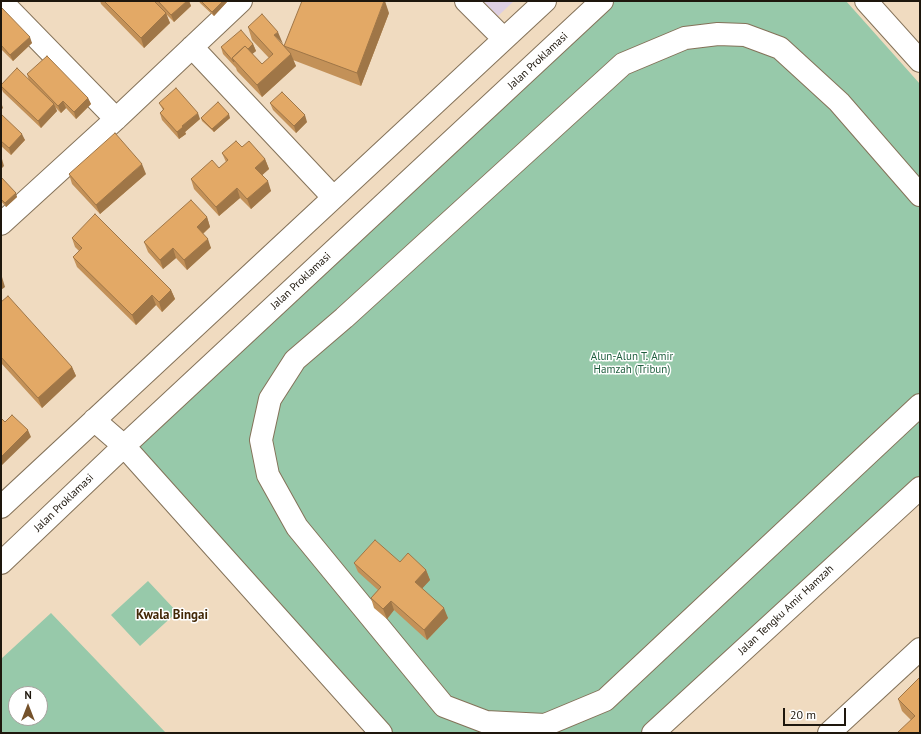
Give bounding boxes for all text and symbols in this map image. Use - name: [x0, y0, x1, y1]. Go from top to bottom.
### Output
- street label: Jalan Proklamasi: [505, 30, 571, 92]
- street label: Jalan Proklamasi: [268, 250, 334, 312]
- park label: Alun-Alun T. Amir Hamzah (Tribun): [591, 350, 673, 376]
- street label: Jalan Proklamasi: [32, 471, 96, 535]
- street label: Jalan Tengku Amir Hamzah: [736, 562, 836, 658]
- district label: Kwala Bingai: [136, 607, 208, 623]
- north arrow: [8, 686, 48, 726]
- text: N: [24, 688, 32, 702]
- scale bar: [785, 700, 848, 726]
- text: 20 m: [790, 707, 816, 722]

